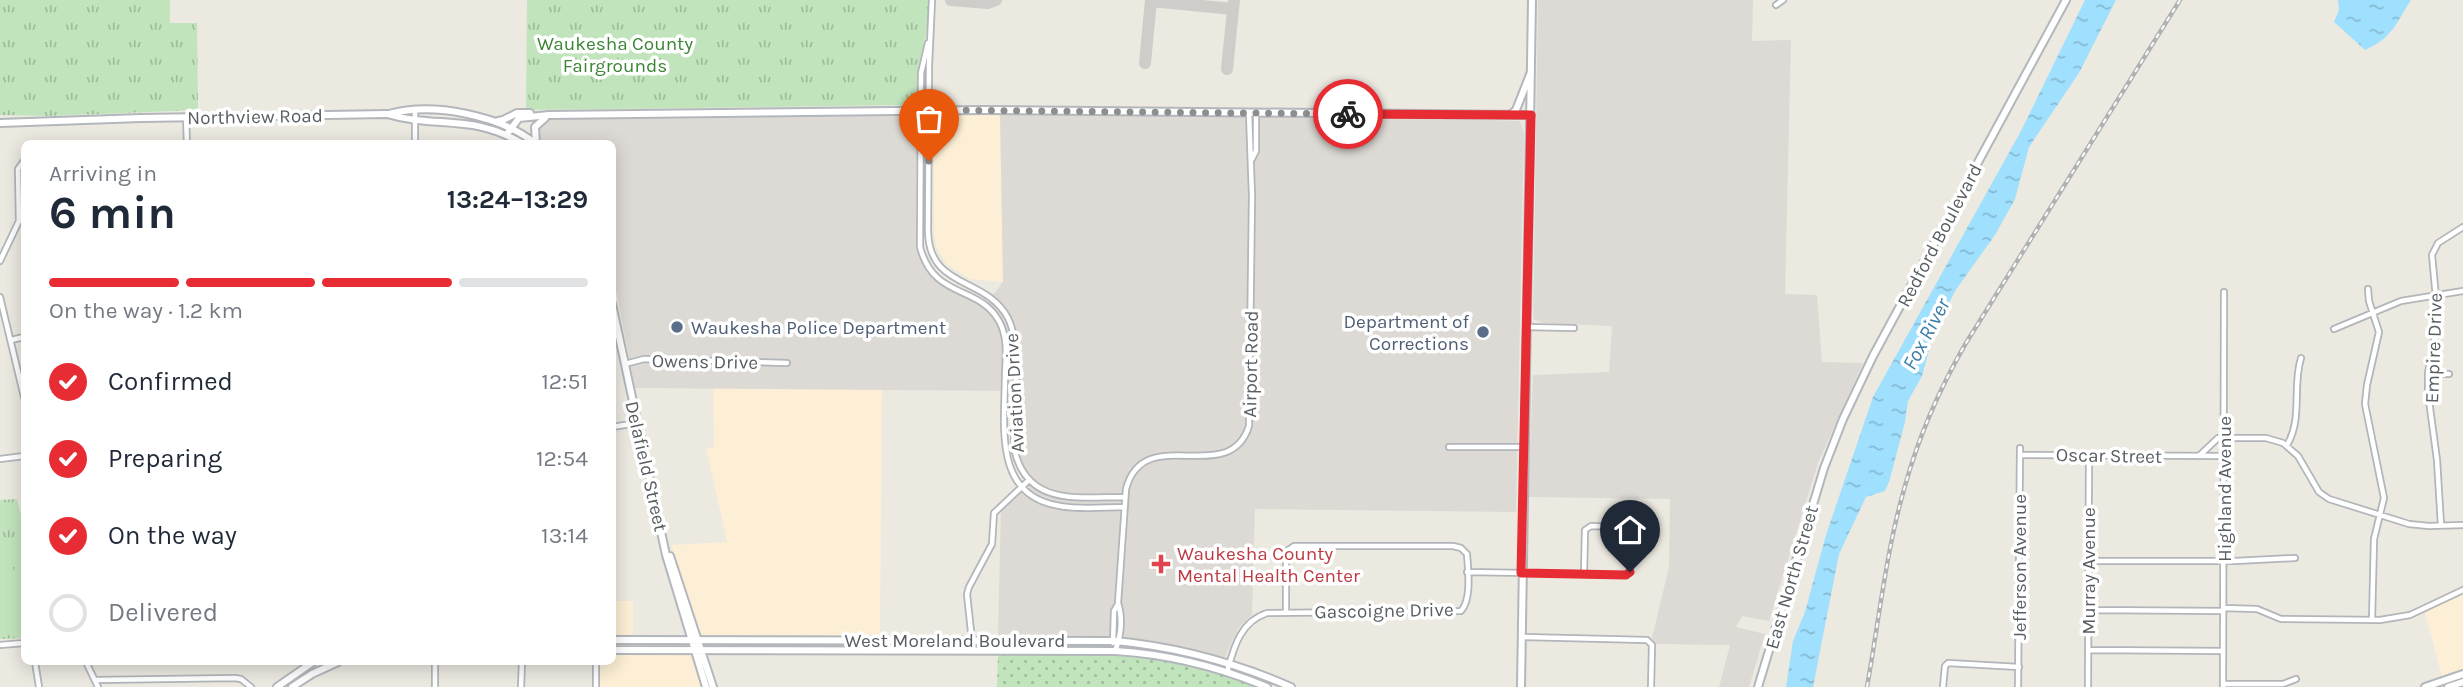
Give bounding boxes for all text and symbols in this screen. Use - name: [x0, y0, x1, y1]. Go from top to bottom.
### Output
- park label: Waukesha County Fairgrounds: [537, 33, 693, 77]
- courier: [1313, 79, 1383, 149]
- pin: [899, 89, 959, 161]
- icon: bike: [1329, 95, 1367, 133]
- icon: bag: [910, 100, 948, 138]
- street label: Northview Road: [187, 105, 323, 129]
- text: Arriving in: [49, 160, 157, 187]
- street label: Redford Boulevard: [1893, 160, 1987, 311]
- text: 13:24–13:29: [447, 184, 588, 215]
- text: 6 min: [49, 186, 176, 240]
- street label: Empire Drive: [2421, 292, 2447, 404]
- water label: Fox River: [1897, 293, 1955, 374]
- text: On the way · 1.2 km: [49, 297, 243, 324]
- street label: Airport Road: [1239, 310, 1263, 418]
- place label: Department of Corrections: [1344, 311, 1469, 355]
- place label: Waukesha Police Department: [691, 317, 946, 339]
- marker: Waukesha Police Department: [669, 319, 685, 335]
- marker: Department of Corrections: [1475, 324, 1491, 340]
- street label: Aviation Drive: [1001, 333, 1029, 453]
- street label: Owens Drive: [652, 350, 758, 374]
- icon: check: [49, 363, 87, 401]
- text: Confirmed: [108, 366, 233, 397]
- text: 12:51: [541, 368, 588, 395]
- street label: Delafield Street: [620, 399, 672, 534]
- street label: Highland Avenue: [2214, 416, 2236, 562]
- icon: check: [49, 440, 87, 478]
- text: Preparing: [108, 443, 222, 474]
- street label: Oscar Street: [2056, 444, 2162, 468]
- text: 12:54: [536, 445, 588, 472]
- street label: Jefferson Avenue: [2009, 494, 2031, 640]
- pin: [1600, 500, 1660, 572]
- street label: East North Street: [1761, 503, 1823, 652]
- street label: Murray Avenue: [2078, 507, 2100, 635]
- icon: home: [1611, 511, 1649, 549]
- icon: check: [49, 517, 87, 555]
- text: On the way: [108, 520, 237, 551]
- text: 13:14: [541, 522, 588, 549]
- place label: Waukesha County Mental Health Center: [1177, 543, 1360, 587]
- marker: Waukesha County Mental Health Center: [1151, 554, 1171, 574]
- text: Delivered: [108, 597, 218, 628]
- street label: Gascoigne Drive: [1314, 599, 1454, 623]
- street label: West Moreland Boulevard: [845, 630, 1065, 652]

